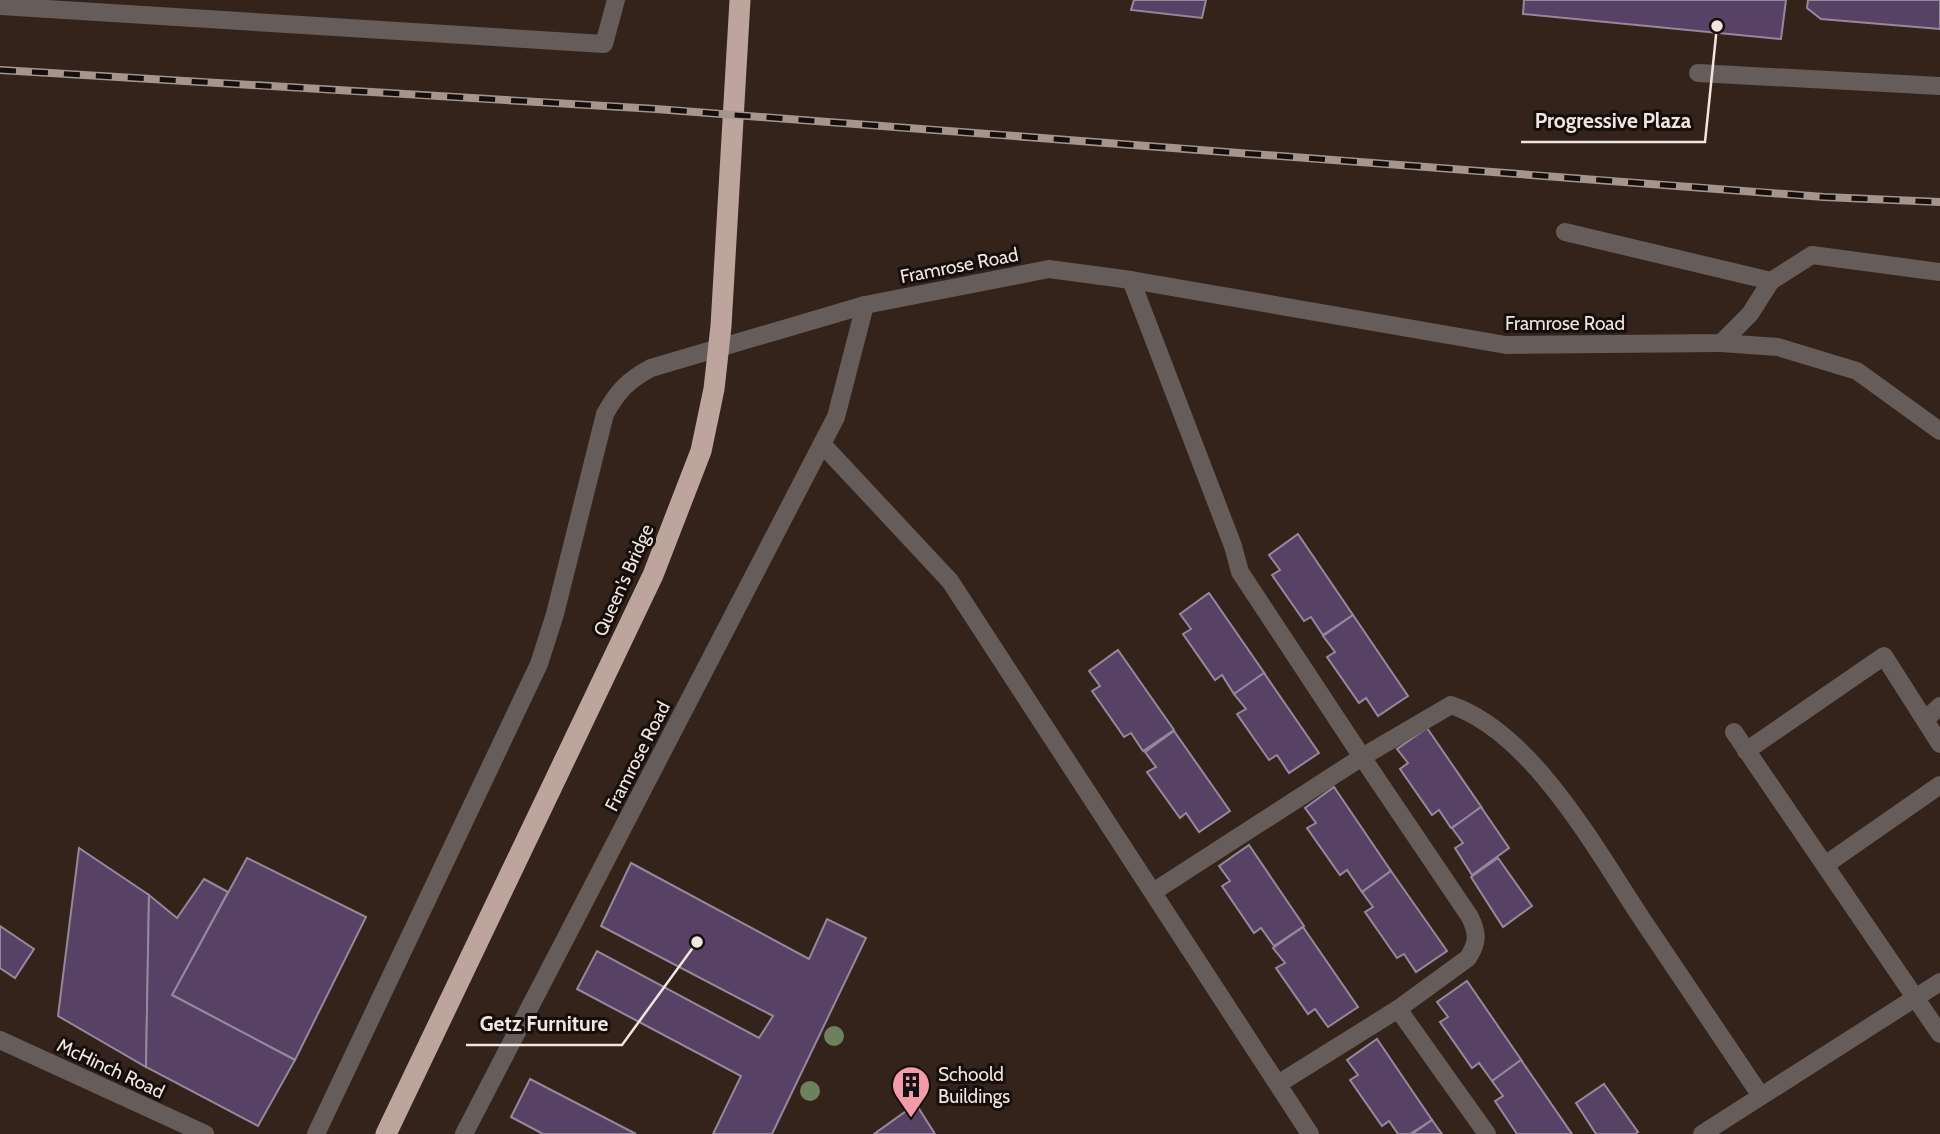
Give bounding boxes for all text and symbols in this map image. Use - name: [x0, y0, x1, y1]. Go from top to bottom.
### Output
- callout: Progressive Plaza: [1521, 100, 1705, 142]
- text: Progressive Plaza: [1535, 108, 1692, 133]
- street label: Framrose Road: [898, 243, 1020, 288]
- street label: Framrose Road: [1505, 312, 1625, 335]
- street label: Queen's Bridge: [588, 520, 659, 640]
- street label: Framrose Road: [600, 698, 675, 815]
- callout: Getz Furniture: [466, 1003, 622, 1045]
- text: Getz Furniture: [480, 1011, 608, 1036]
- street label: McHinch Road: [53, 1034, 168, 1103]
- place label: Schoold Buildings: [938, 1063, 1010, 1108]
- building icon: Schoold Buildings: [890, 1064, 932, 1119]

